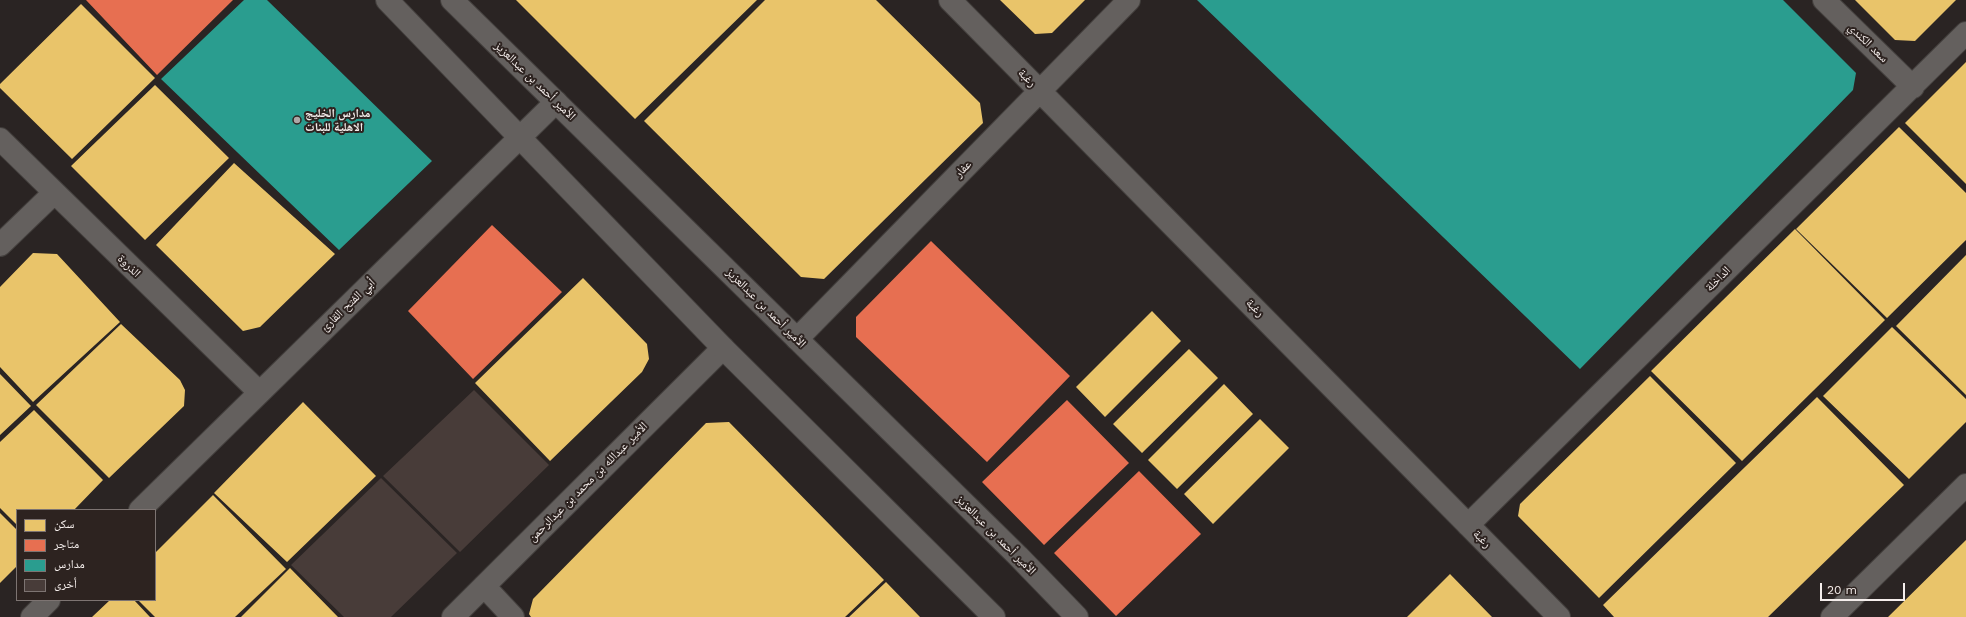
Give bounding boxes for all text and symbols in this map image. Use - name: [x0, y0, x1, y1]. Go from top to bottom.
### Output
- street label: سعد الكندي: [1845, 20, 1891, 66]
- street label: الأمير أحمد بن عبدالعزيز: [492, 39, 578, 123]
- street label: رغبة: [1015, 66, 1039, 90]
- place label: مدارس الخليج الاهلية للبنات: [305, 106, 370, 134]
- marker: مدارس الخليج الاهلية للبنات: [292, 115, 302, 125]
- street label: عفار: [951, 157, 975, 181]
- street label: الذروة: [115, 252, 143, 280]
- street label: الداخلة: [1702, 263, 1734, 295]
- street label: الأمير أحمد بن عبدالعزيز: [723, 265, 809, 351]
- street label: أبي الفتح القارئ: [318, 275, 378, 335]
- street label: رغبة: [1243, 296, 1267, 320]
- street label: الأمير عبدالله بن محمد بن عبدالرحمن: [525, 419, 651, 545]
- street label: الأمير أحمد بن عبدالعزيز: [953, 492, 1039, 578]
- legend: [16, 509, 156, 601]
- text: سكن: [54, 517, 74, 531]
- street label: رغبة: [1470, 527, 1494, 551]
- text: متاجر: [54, 537, 79, 551]
- text: مدارس: [54, 557, 85, 571]
- scale bar: [1822, 575, 1907, 601]
- text: أخرى: [54, 577, 77, 591]
- text: 20 m: [1827, 583, 1857, 597]

